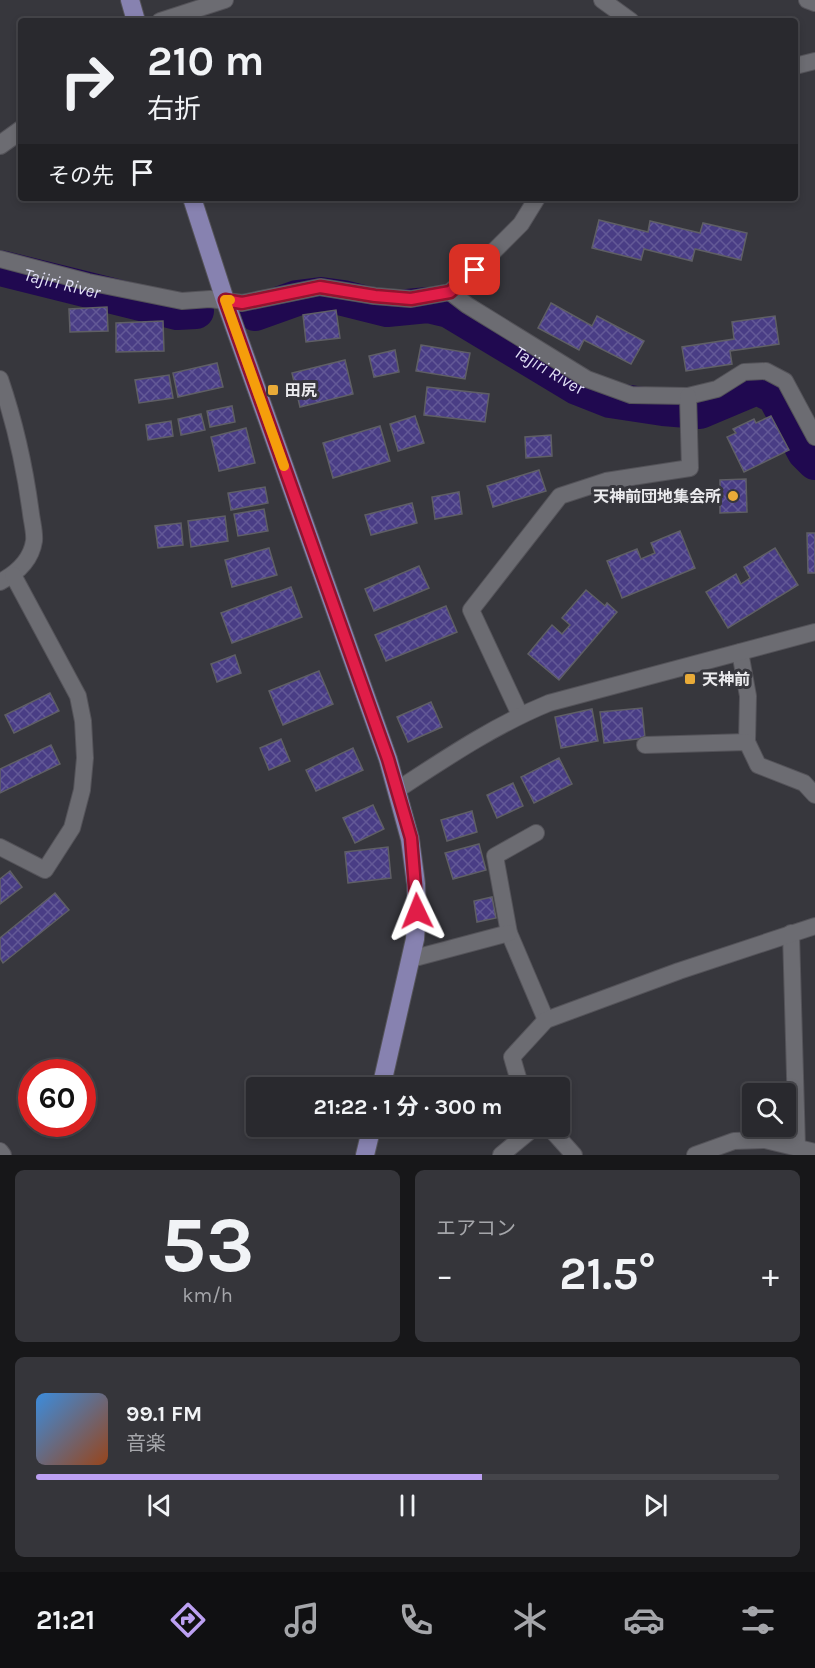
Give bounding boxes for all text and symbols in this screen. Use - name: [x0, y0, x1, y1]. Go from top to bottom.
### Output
- text: 210 m: [147, 36, 264, 86]
- icon: right: [48, 42, 126, 120]
- text: 右折: [147, 93, 201, 125]
- icon: arrive: [126, 156, 159, 189]
- text: その先: [48, 163, 114, 189]
- pin: [449, 244, 500, 295]
- icon: arrive: [458, 253, 491, 286]
- water label: Tajiri River: [22, 263, 103, 304]
- water label: Tajiri River: [510, 341, 588, 400]
- place label: 田尻: [285, 381, 317, 400]
- marker: 田尻: [266, 383, 280, 397]
- place label: 天神前団地集会所: [593, 487, 721, 506]
- marker: 天神前団地集会所: [726, 489, 740, 503]
- place label: 天神前: [702, 670, 750, 689]
- marker: 天神前: [683, 672, 697, 686]
- position arrow: [385, 879, 449, 943]
- speed limit sign: 60: [18, 1059, 96, 1137]
- map controls: [742, 1083, 796, 1137]
- button: search: [742, 1083, 796, 1137]
- text: 21:22 · 1 分 · 300 m: [314, 1094, 502, 1120]
- text: 53: [161, 1199, 254, 1291]
- text: エアコン: [436, 1217, 516, 1240]
- text: 21.5°: [559, 1248, 656, 1300]
- text: −: [436, 1256, 453, 1294]
- text: +: [762, 1256, 779, 1294]
- text: km/h: [182, 1284, 233, 1307]
- text: 99.1 FM: [126, 1401, 202, 1427]
- text: 音楽: [126, 1432, 166, 1455]
- icon: previous: [143, 1489, 176, 1522]
- icon: pause: [391, 1489, 424, 1522]
- icon: next: [639, 1489, 672, 1522]
- icon: directions: [167, 1599, 209, 1641]
- icon: music: [281, 1599, 323, 1641]
- icon: phone: [395, 1599, 437, 1641]
- icon: climate: [509, 1599, 551, 1641]
- icon: car: [623, 1599, 665, 1641]
- icon: filters: [737, 1599, 779, 1641]
- text: 21:21: [36, 1604, 95, 1636]

